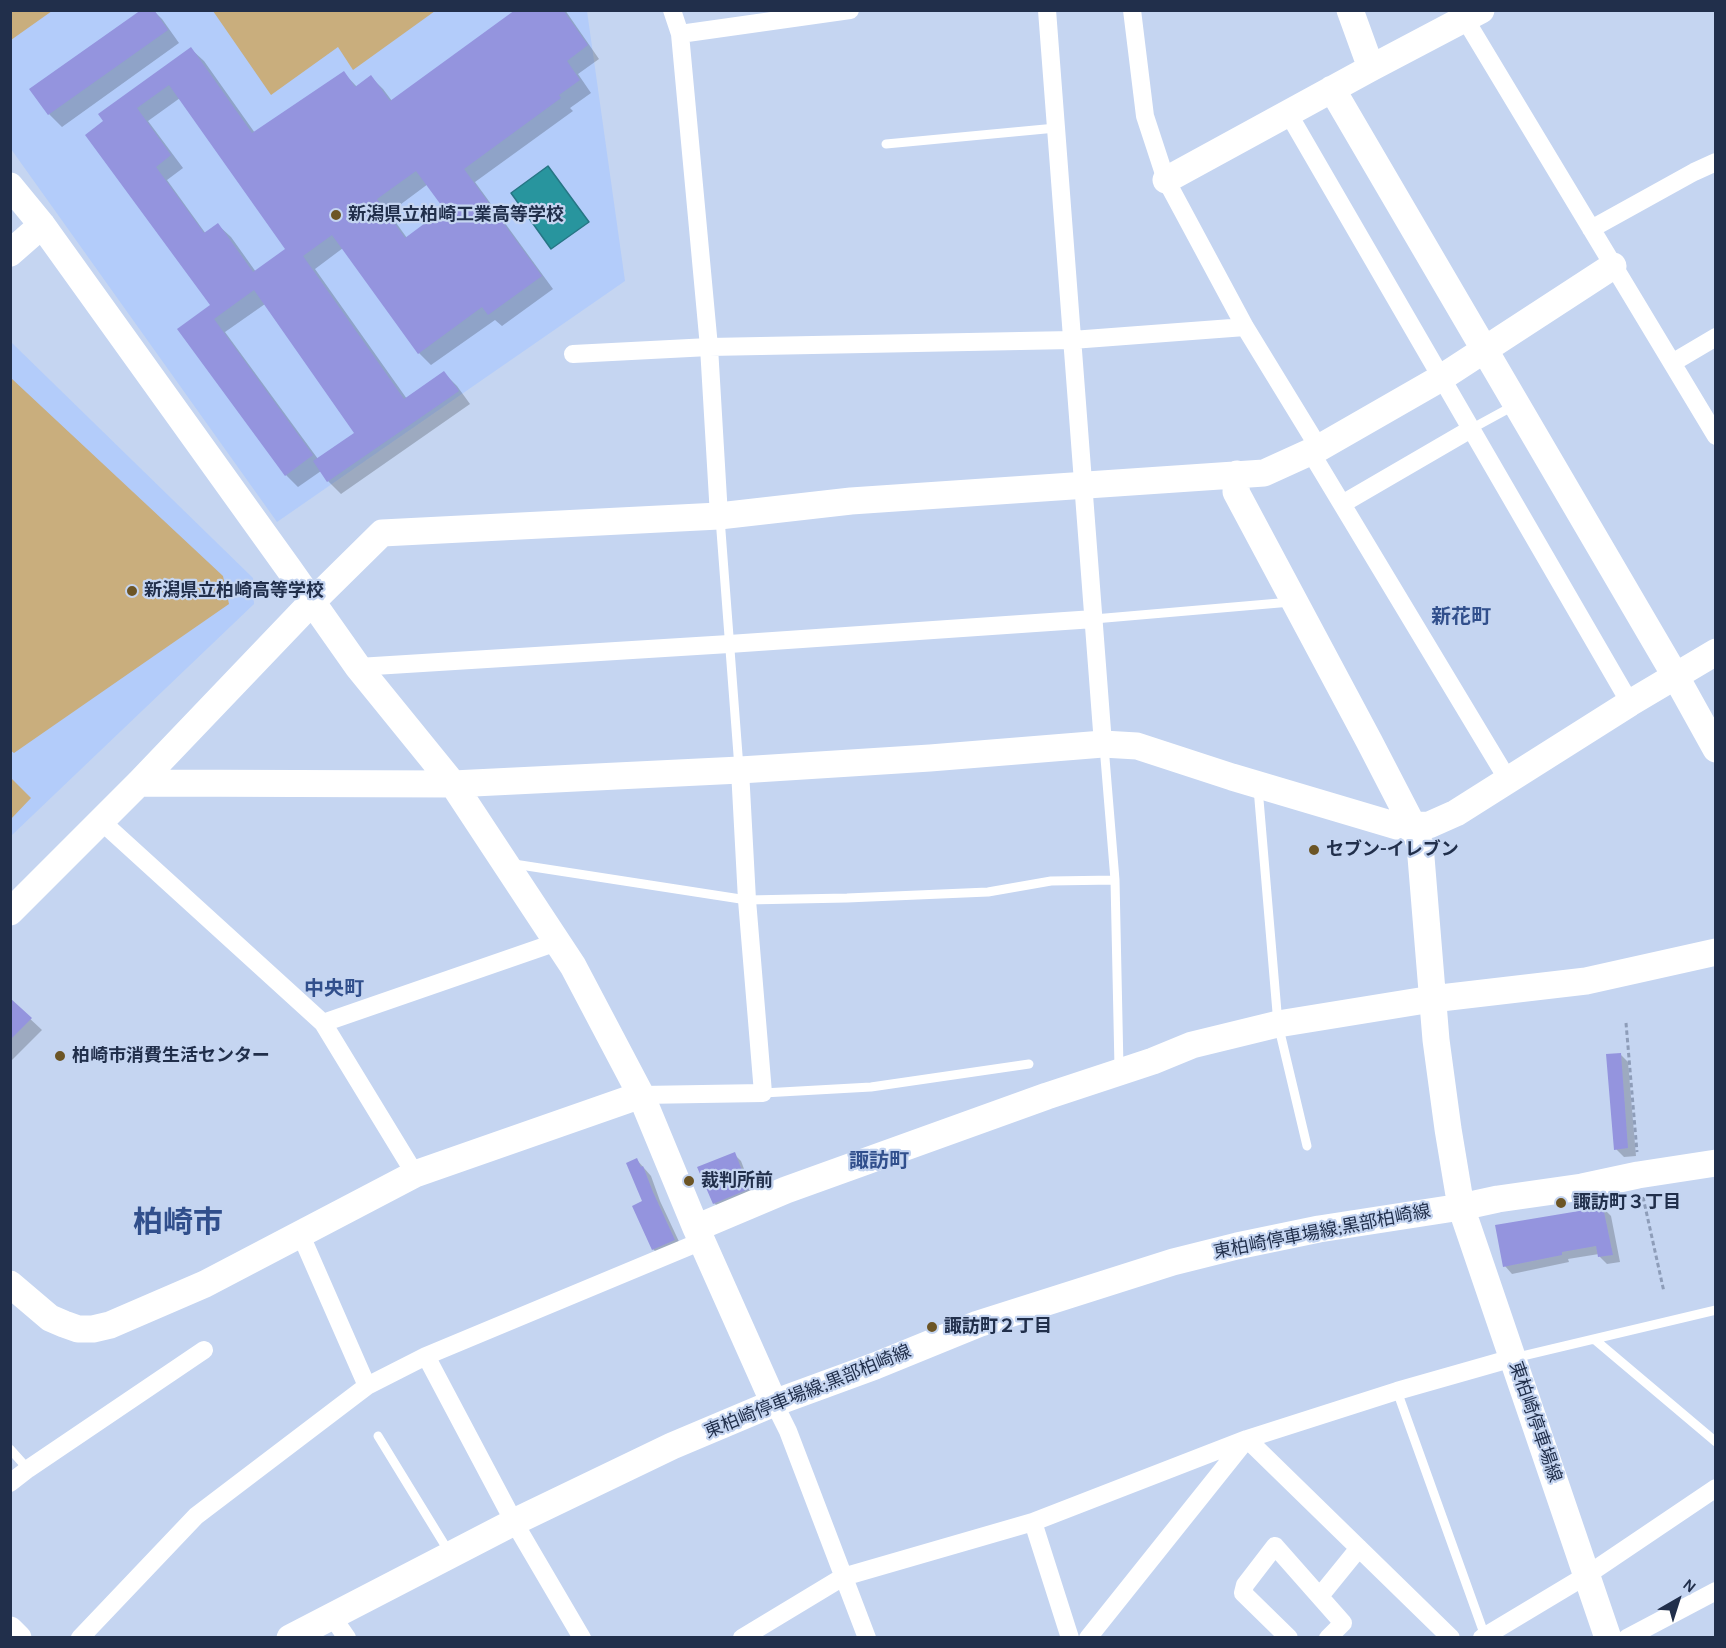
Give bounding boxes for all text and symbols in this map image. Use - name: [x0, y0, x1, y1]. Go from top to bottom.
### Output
- place label: 新潟県立柏崎工業高等学校: [348, 204, 564, 226]
- marker: 新潟県立柏崎工業高等学校: [329, 208, 343, 222]
- place label: 新潟県立柏崎高等学校: [144, 580, 324, 602]
- marker: 新潟県立柏崎高等学校: [125, 584, 139, 598]
- district label: 新花町: [1431, 605, 1491, 629]
- place label: セブン-イレブン: [1326, 839, 1459, 861]
- marker: セブン-イレブン: [1307, 843, 1321, 857]
- district label: 中央町: [304, 977, 364, 1001]
- place label: 柏崎市消費生活センター: [72, 1045, 270, 1067]
- marker: 柏崎市消費生活センター: [53, 1049, 67, 1063]
- district label: 諏訪町: [849, 1149, 909, 1173]
- place label: 裁判所前: [701, 1170, 773, 1192]
- marker: 裁判所前: [682, 1174, 696, 1188]
- place label: 諏訪町３丁目: [1573, 1192, 1681, 1214]
- marker: 諏訪町３丁目: [1554, 1196, 1568, 1210]
- street label: 東柏崎停車場線;黒部柏崎線: [1212, 1200, 1432, 1264]
- district label: 柏崎市: [133, 1205, 223, 1241]
- place label: 諏訪町２丁目: [944, 1316, 1052, 1338]
- marker: 諏訪町２丁目: [925, 1320, 939, 1334]
- street label: 東柏崎停車場線;黒部柏崎線: [702, 1341, 914, 1443]
- street label: 東柏崎停車場線: [1504, 1359, 1566, 1485]
- north arrow: [1648, 1570, 1708, 1630]
- text: N: [1679, 1575, 1700, 1597]

